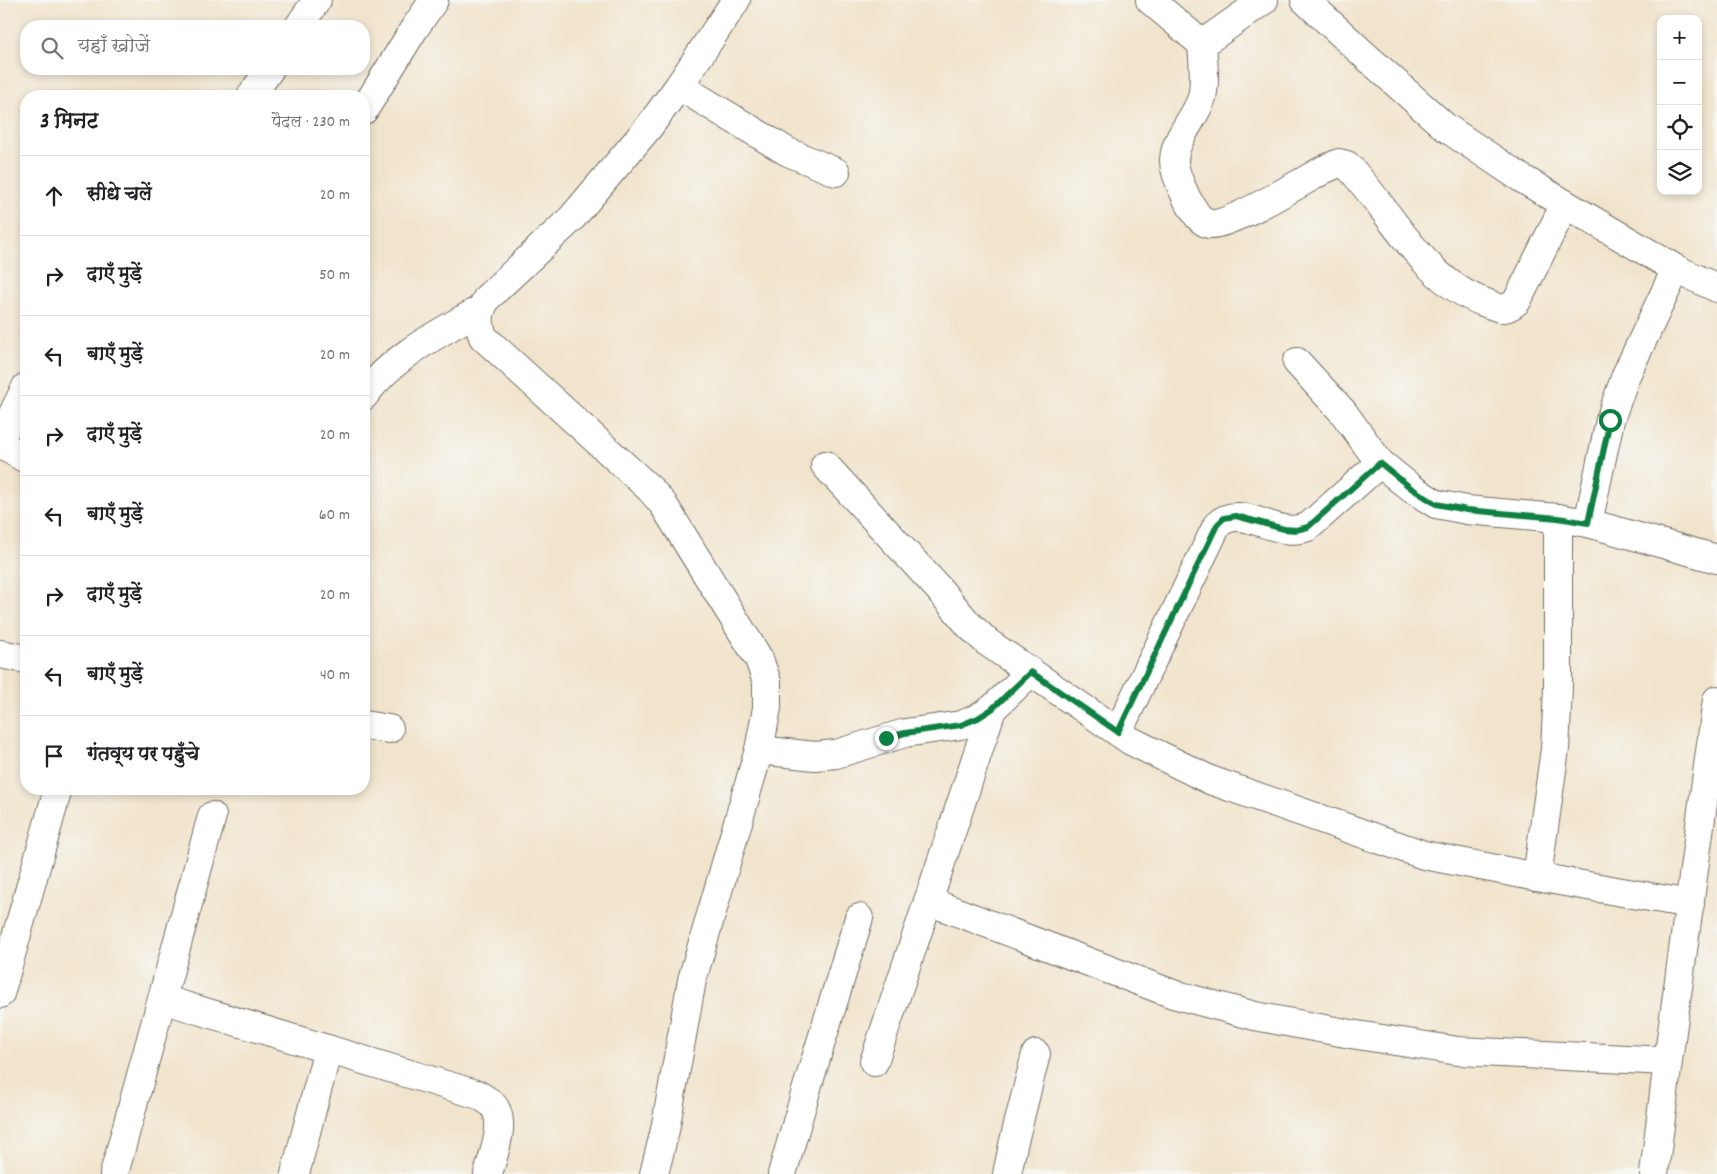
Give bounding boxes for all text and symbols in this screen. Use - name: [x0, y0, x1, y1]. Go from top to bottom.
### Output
- map controls: [1657, 15, 1702, 195]
- button: +: [1657, 15, 1702, 60]
- search box: [20, 20, 370, 75]
- icon: search: [38, 34, 66, 62]
- text: यहाँ खोजें: [78, 34, 150, 61]
- button: −: [1657, 60, 1702, 105]
- button: locate: [1657, 105, 1702, 150]
- text: 3 मिनट: [40, 108, 98, 138]
- text: पैदल · 230 m: [272, 111, 350, 134]
- button: layers: [1657, 150, 1702, 195]
- icon: ahead: [40, 182, 68, 210]
- text: सीधे चलें: [87, 182, 152, 209]
- text: 20 m: [320, 184, 350, 207]
- icon: right: [40, 262, 68, 290]
- text: दाएँ मुड़ें: [87, 262, 142, 289]
- text: 50 m: [319, 264, 350, 287]
- icon: left: [40, 342, 68, 370]
- text: बाएँ मुड़ें: [87, 342, 143, 369]
- text: 20 m: [320, 344, 350, 367]
- route start: [1599, 409, 1622, 432]
- icon: right: [40, 422, 68, 450]
- text: दाएँ मुड़ें: [87, 422, 142, 449]
- text: 20 m: [320, 424, 350, 447]
- icon: left: [40, 502, 68, 530]
- text: बाएँ मुड़ें: [87, 502, 143, 529]
- text: 60 m: [319, 504, 350, 527]
- icon: right: [40, 582, 68, 610]
- text: दाएँ मुड़ें: [87, 582, 142, 609]
- text: 20 m: [320, 584, 350, 607]
- icon: left: [40, 662, 68, 690]
- text: बाएँ मुड़ें: [87, 662, 143, 689]
- text: 40 m: [320, 664, 350, 687]
- route end: [875, 727, 898, 750]
- icon: arrive: [40, 742, 68, 770]
- text: गंतव्य पर पहुँचे: [87, 742, 199, 769]

